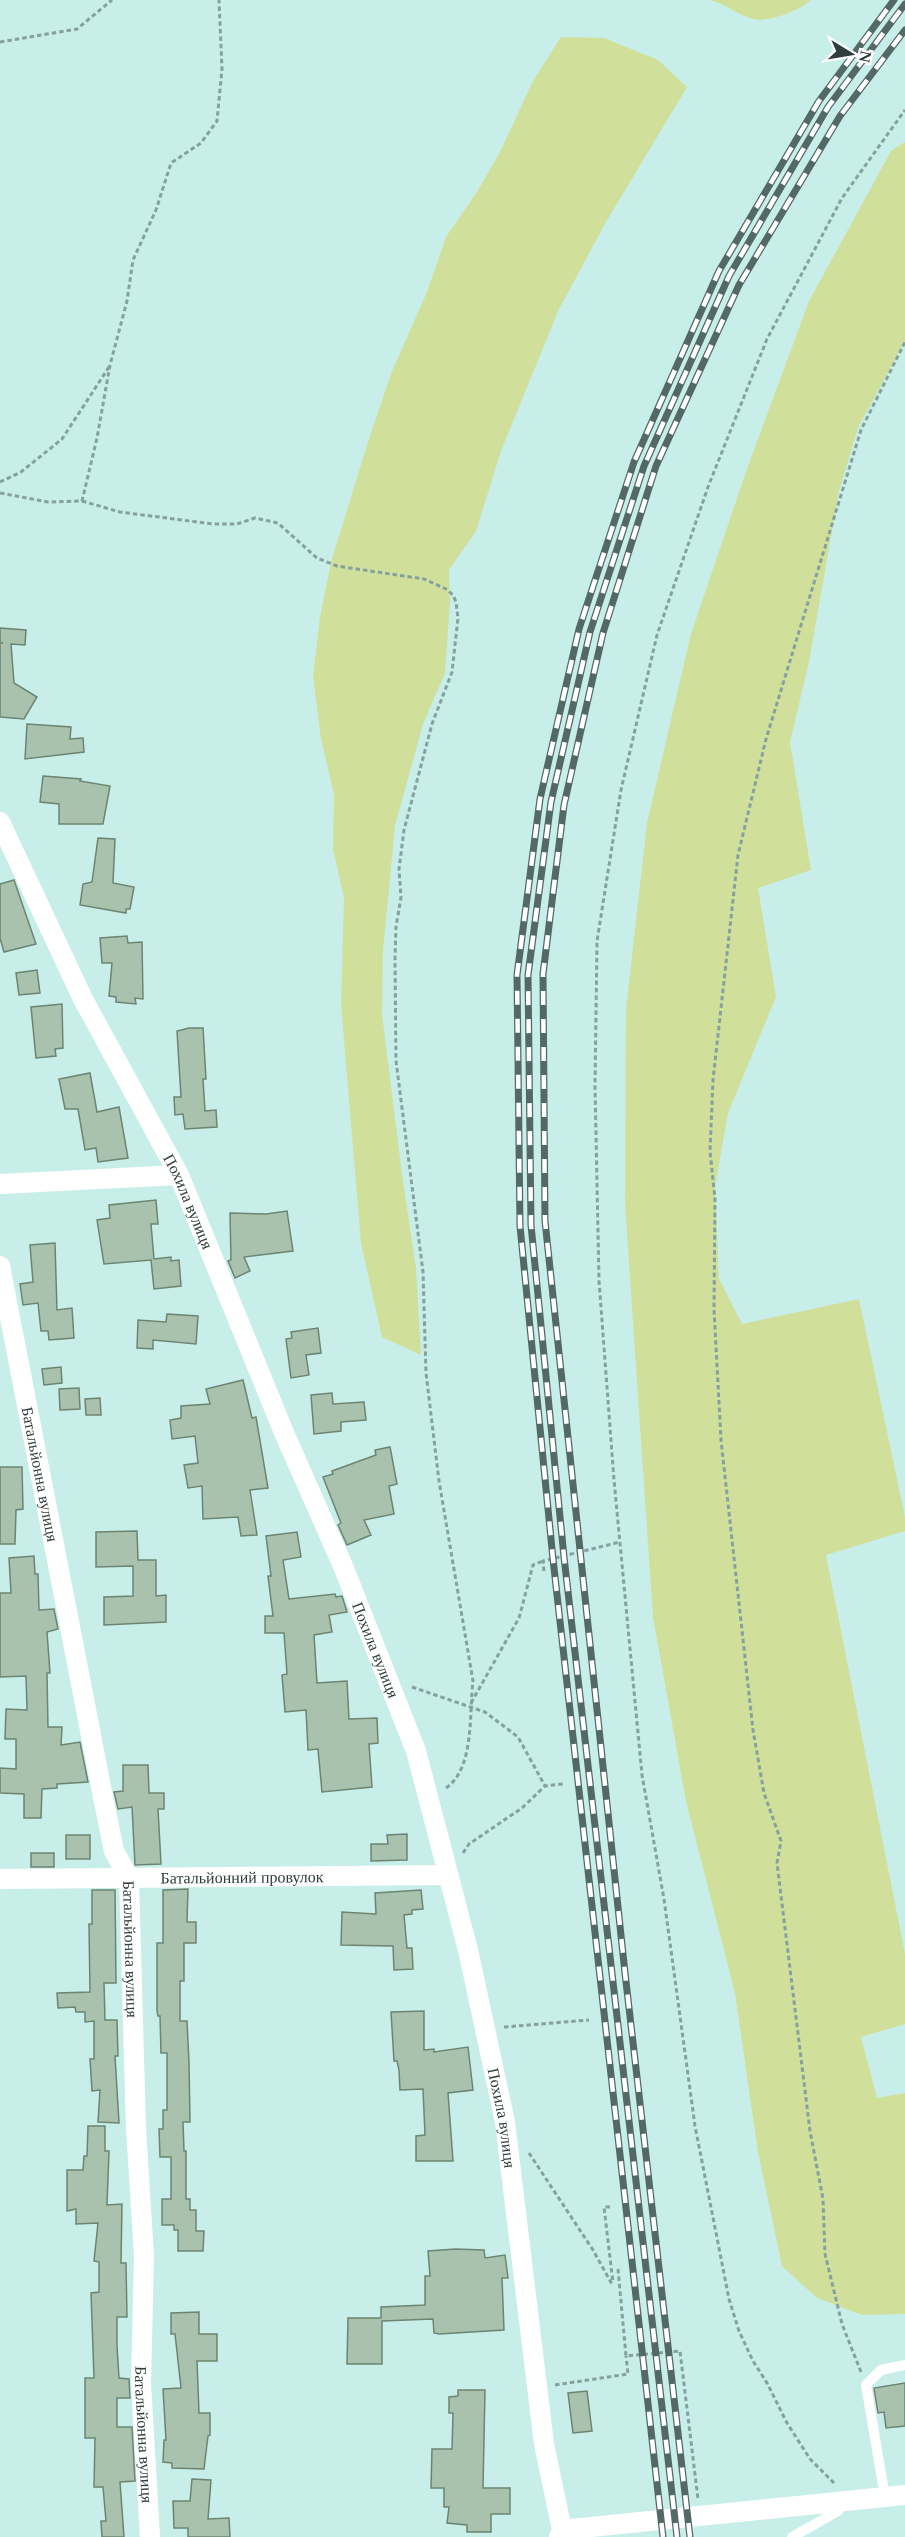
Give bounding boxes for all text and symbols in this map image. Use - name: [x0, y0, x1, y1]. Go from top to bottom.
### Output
- north arrow: [821, 24, 881, 84]
- text: N: [856, 49, 875, 64]
- street label: Похила вулиця: [160, 1151, 216, 1252]
- street label: Батальйонна вулиця: [18, 1405, 61, 1544]
- street label: Похила вулиця: [349, 1600, 402, 1701]
- street label: Батальйонний провулок: [160, 1868, 324, 1887]
- street label: Батальйонна вулиця: [120, 1880, 141, 2019]
- street label: Похила вулиця: [485, 2066, 519, 2170]
- street label: Батальйонна вулиця: [132, 2366, 156, 2504]

